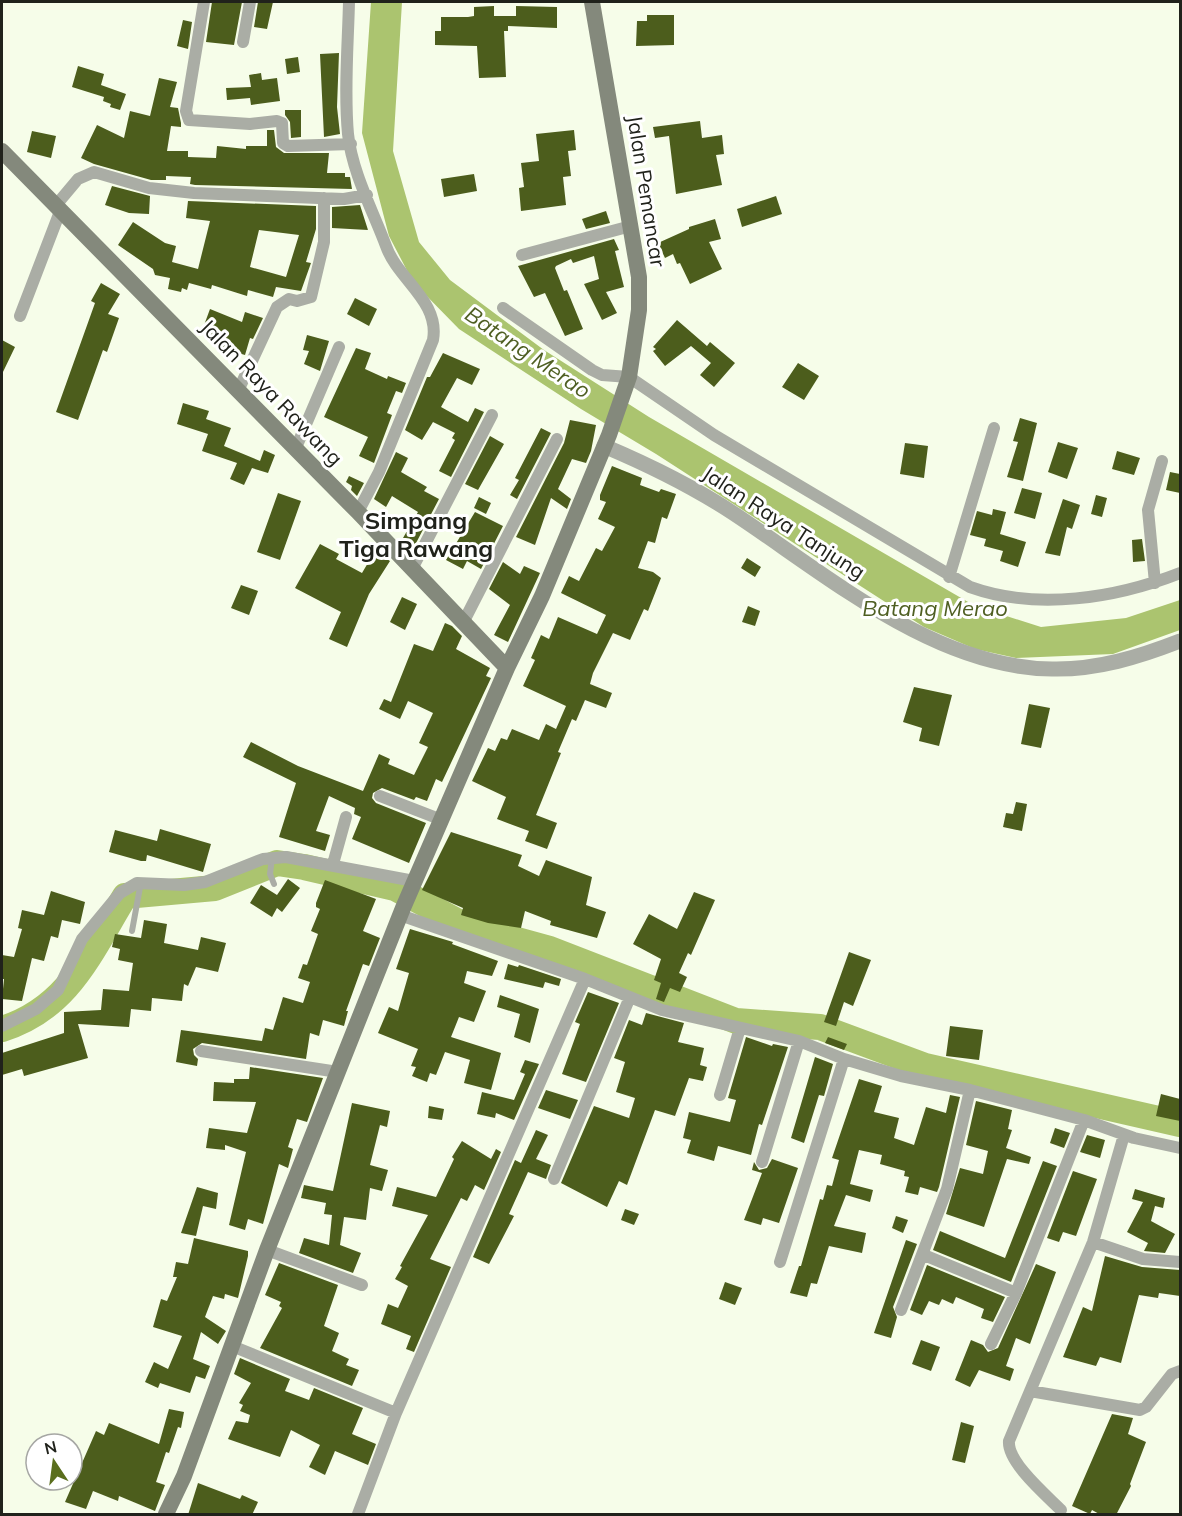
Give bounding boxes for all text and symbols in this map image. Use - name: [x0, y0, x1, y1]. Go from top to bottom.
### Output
- street label: Jalan Pemancar: [622, 113, 672, 269]
- water label: Batang Merao: [460, 300, 596, 404]
- street label: Jalan Raya Rawang: [195, 313, 349, 471]
- street label: Jalan Raya Tanjung: [698, 460, 870, 584]
- district label: Simpang Tiga Rawang: [339, 505, 493, 563]
- water label: Batang Merao: [862, 594, 1008, 622]
- north arrow: [24, 1432, 84, 1492]
- text: N: [42, 1436, 59, 1458]

